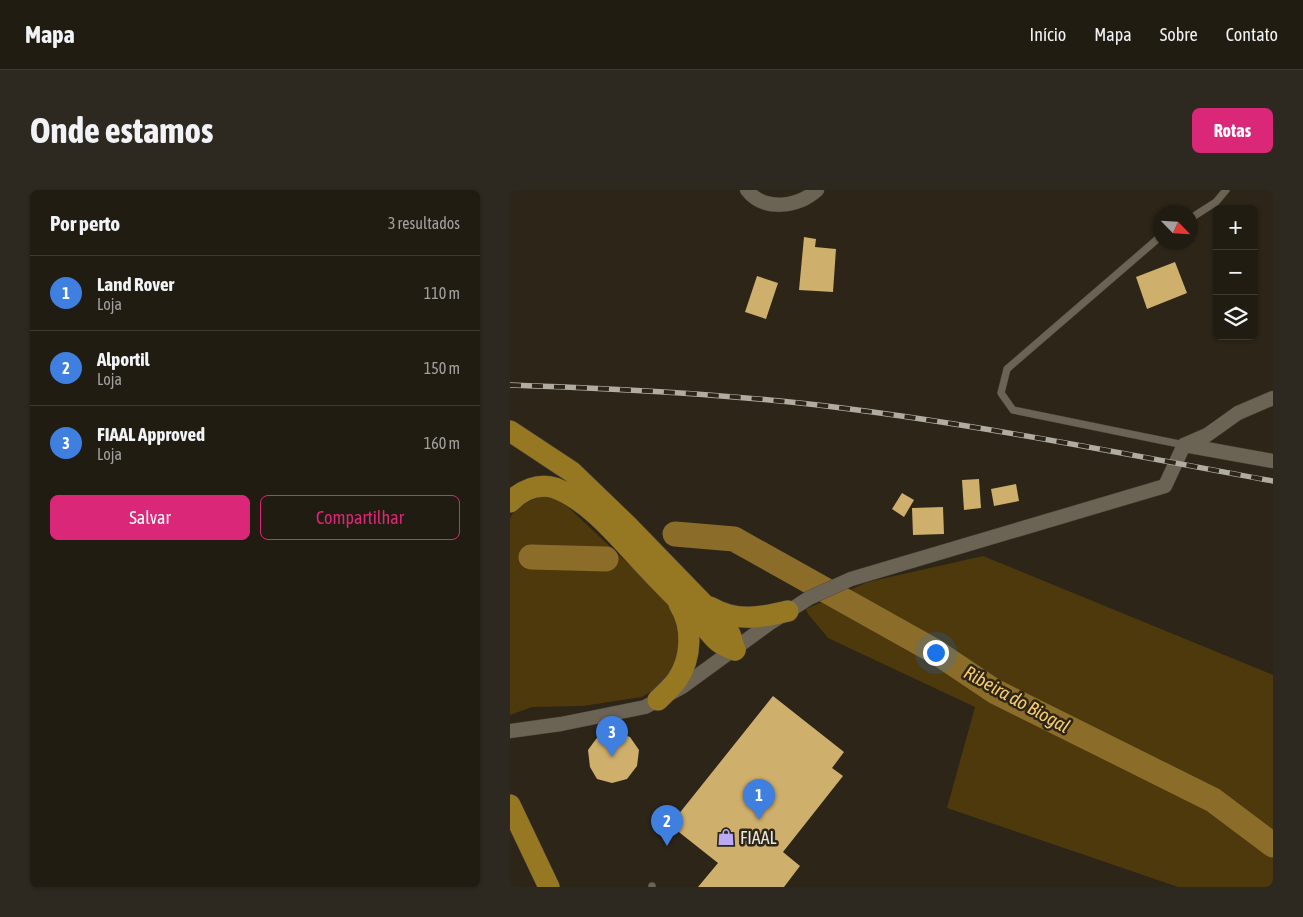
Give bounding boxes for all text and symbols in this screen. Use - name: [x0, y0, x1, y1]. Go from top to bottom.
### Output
- text: Mapa: [25, 21, 75, 48]
- text: Início: [1030, 24, 1066, 45]
- text: Mapa: [1094, 24, 1132, 45]
- text: Sobre: [1160, 24, 1198, 45]
- text: Contato: [1226, 24, 1278, 45]
- button: Rotas: [1192, 108, 1273, 153]
- text: Onde estamos: [30, 110, 213, 150]
- north arrow: [1153, 205, 1198, 250]
- map controls: [1213, 205, 1258, 340]
- button: +: [1213, 205, 1258, 250]
- text: Por perto: [50, 211, 120, 235]
- text: 3 resultados: [388, 214, 460, 232]
- button: −: [1213, 250, 1258, 295]
- text: Land Rover: [97, 273, 174, 295]
- text: 1: [62, 284, 70, 302]
- text: 110 m: [424, 284, 460, 302]
- text: Loja: [97, 295, 122, 313]
- button: layers: [1213, 295, 1258, 340]
- text: Alportil: [97, 348, 150, 370]
- text: 2: [62, 359, 70, 377]
- text: 150 m: [424, 359, 460, 377]
- text: Loja: [97, 370, 122, 388]
- text: FIAAL Approved: [97, 423, 205, 445]
- text: 3: [62, 434, 70, 452]
- text: 160 m: [424, 434, 460, 452]
- text: Loja: [97, 445, 122, 463]
- button: Salvar: [50, 495, 250, 540]
- button: Compartilhar: [260, 495, 460, 540]
- your location: [923, 640, 949, 666]
- water label: Ribeira do Biogal: [960, 661, 1074, 737]
- pin: 3: [596, 716, 628, 757]
- pin: 1: [743, 779, 775, 820]
- pin: 2: [651, 805, 683, 846]
- shop icon: FIAAL: [716, 827, 736, 847]
- place label: FIAAL: [740, 827, 776, 848]

